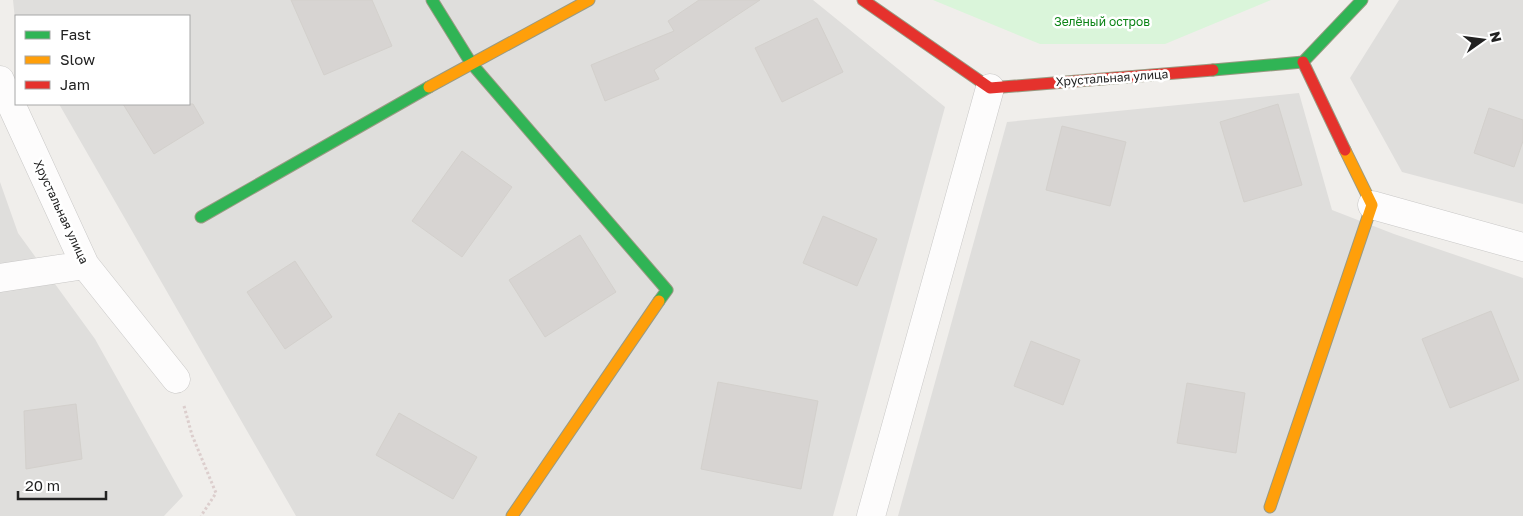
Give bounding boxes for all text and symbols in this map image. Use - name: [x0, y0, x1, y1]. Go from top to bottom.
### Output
- park label: Зелёный остров: [1054, 14, 1150, 29]
- legend: [15, 15, 190, 105]
- north arrow: [1458, 15, 1508, 65]
- text: Fast: [60, 25, 91, 43]
- text: N: [1487, 30, 1506, 44]
- text: Slow: [60, 50, 95, 68]
- street label: Хрустальная улица: [1055, 66, 1169, 89]
- text: Jam: [60, 75, 90, 93]
- street label: Хрустальная улица: [31, 157, 92, 266]
- scale bar: [18, 468, 105, 500]
- text: 20 m: [25, 476, 60, 494]

